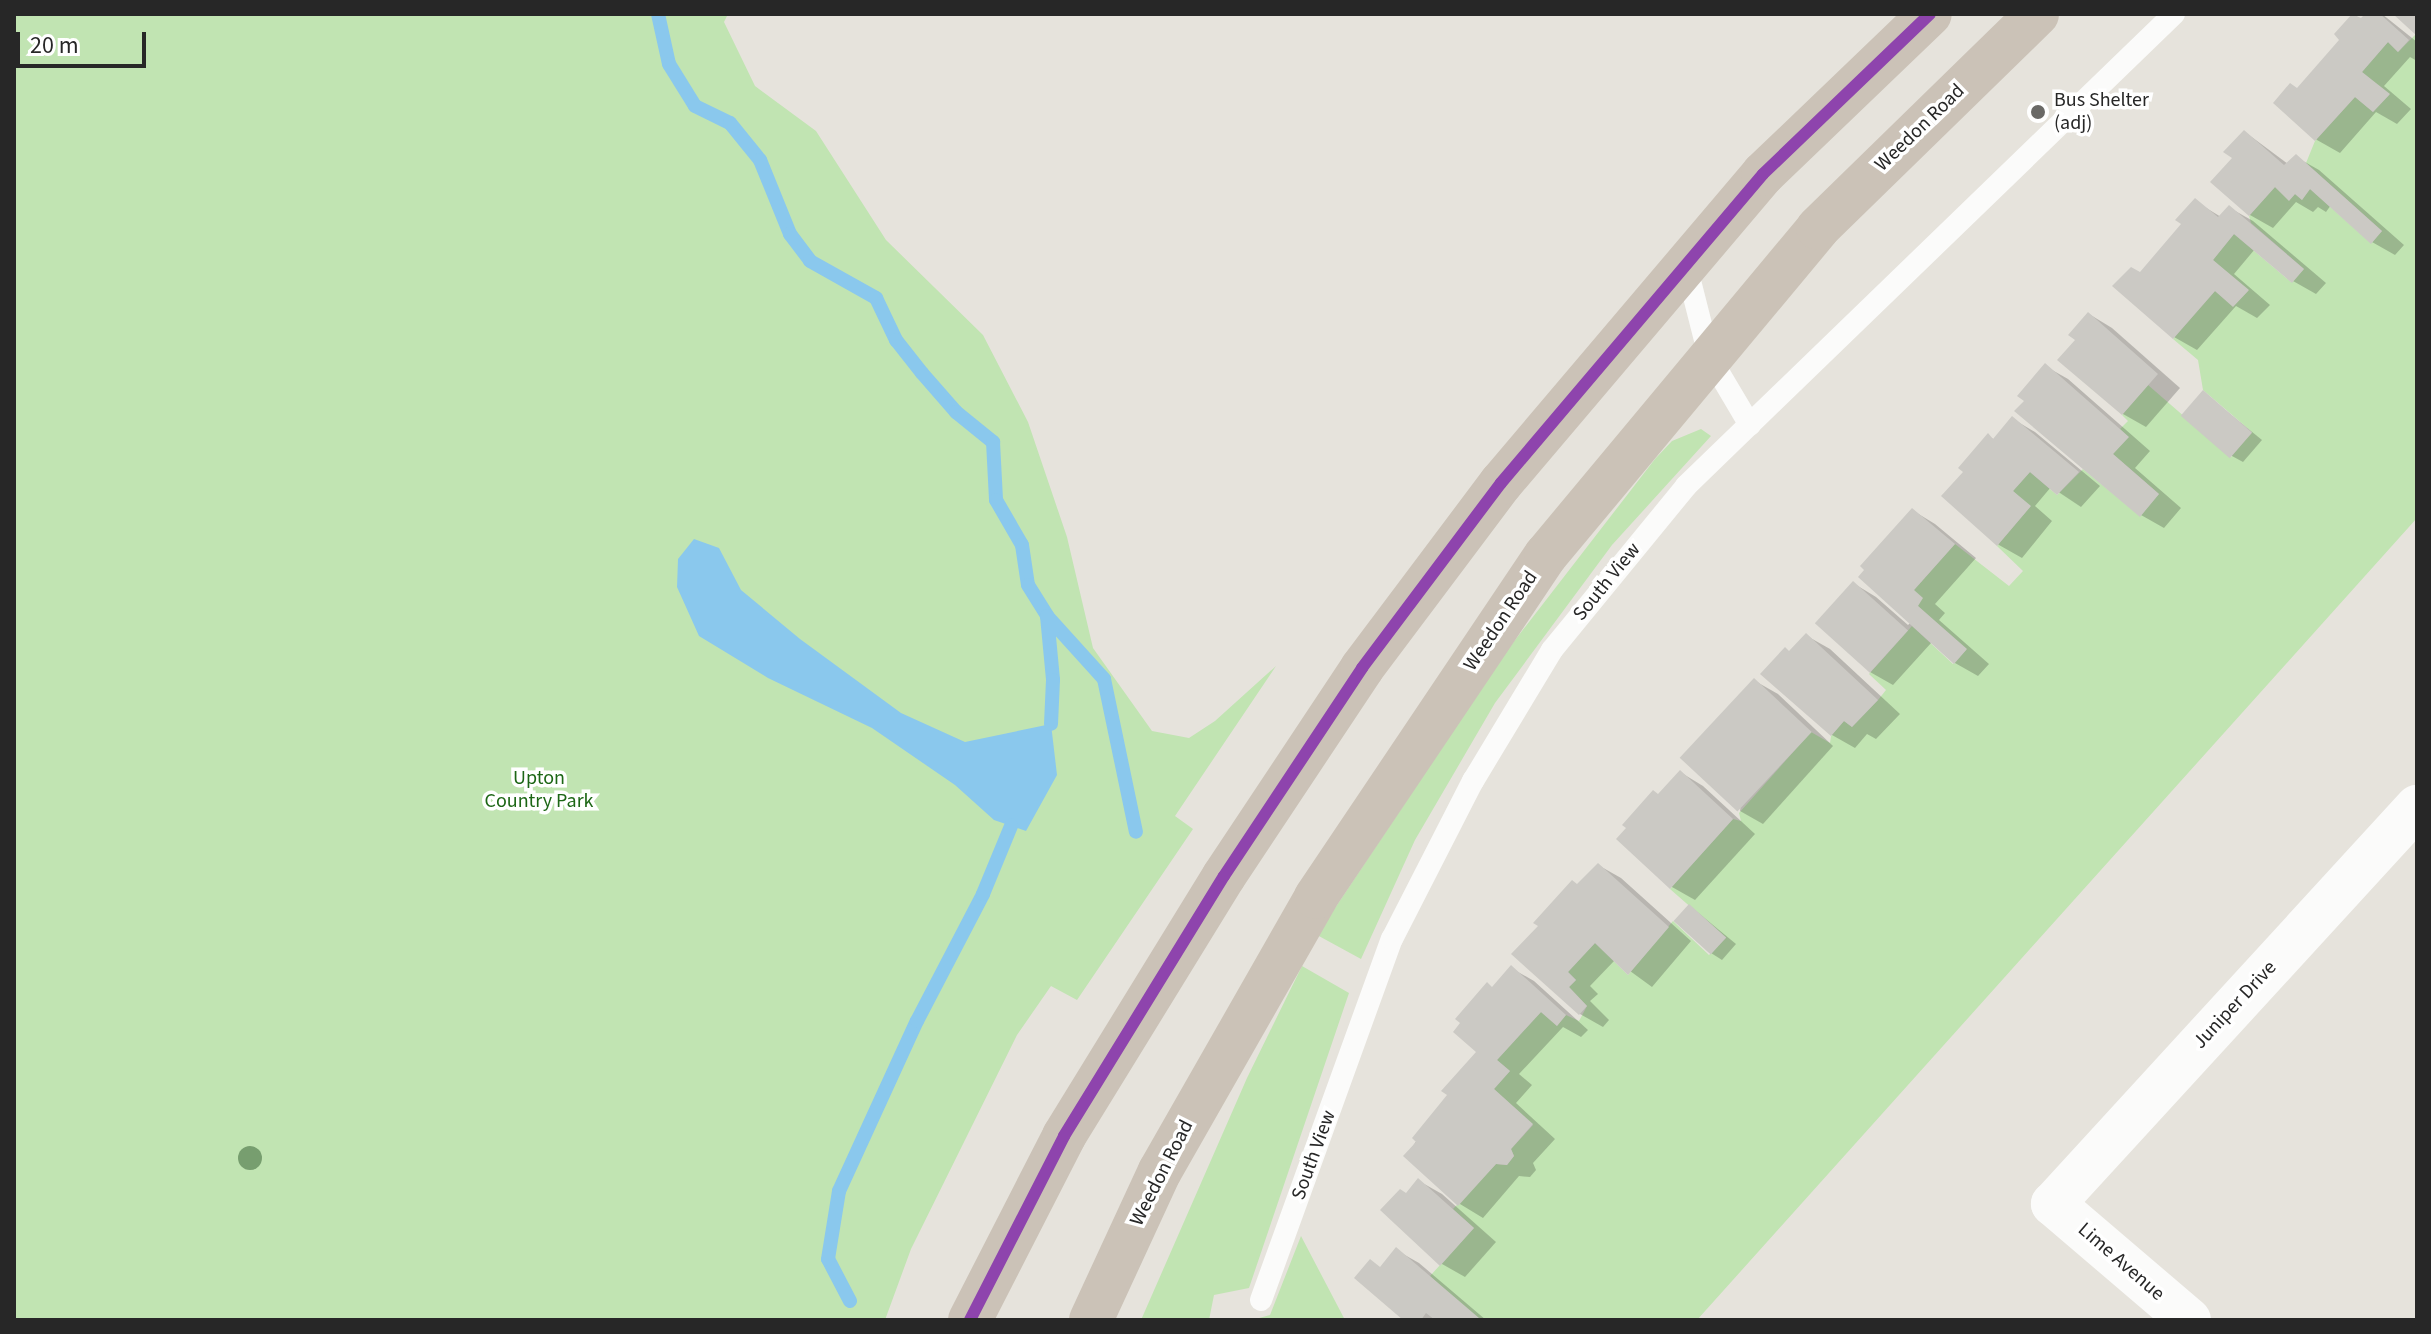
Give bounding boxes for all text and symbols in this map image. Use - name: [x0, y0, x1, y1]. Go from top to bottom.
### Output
- scale bar: [20, 16, 150, 66]
- text: 20 m: [30, 28, 79, 63]
- street label: Weedon Road: [1870, 79, 1970, 177]
- place label: Bus Shelter (adj): [2054, 88, 2149, 135]
- marker: Bus Shelter (adj): [2029, 103, 2047, 121]
- street label: South View: [1568, 538, 1646, 626]
- street label: Weedon Road: [1459, 566, 1543, 676]
- park label: Upton Country Park: [484, 767, 594, 814]
- street label: Juniper Drive: [2188, 956, 2282, 1054]
- street label: South View: [1287, 1107, 1341, 1203]
- street label: Weedon Road: [1125, 1116, 1199, 1230]
- street label: Lime Avenue: [2073, 1218, 2169, 1306]

